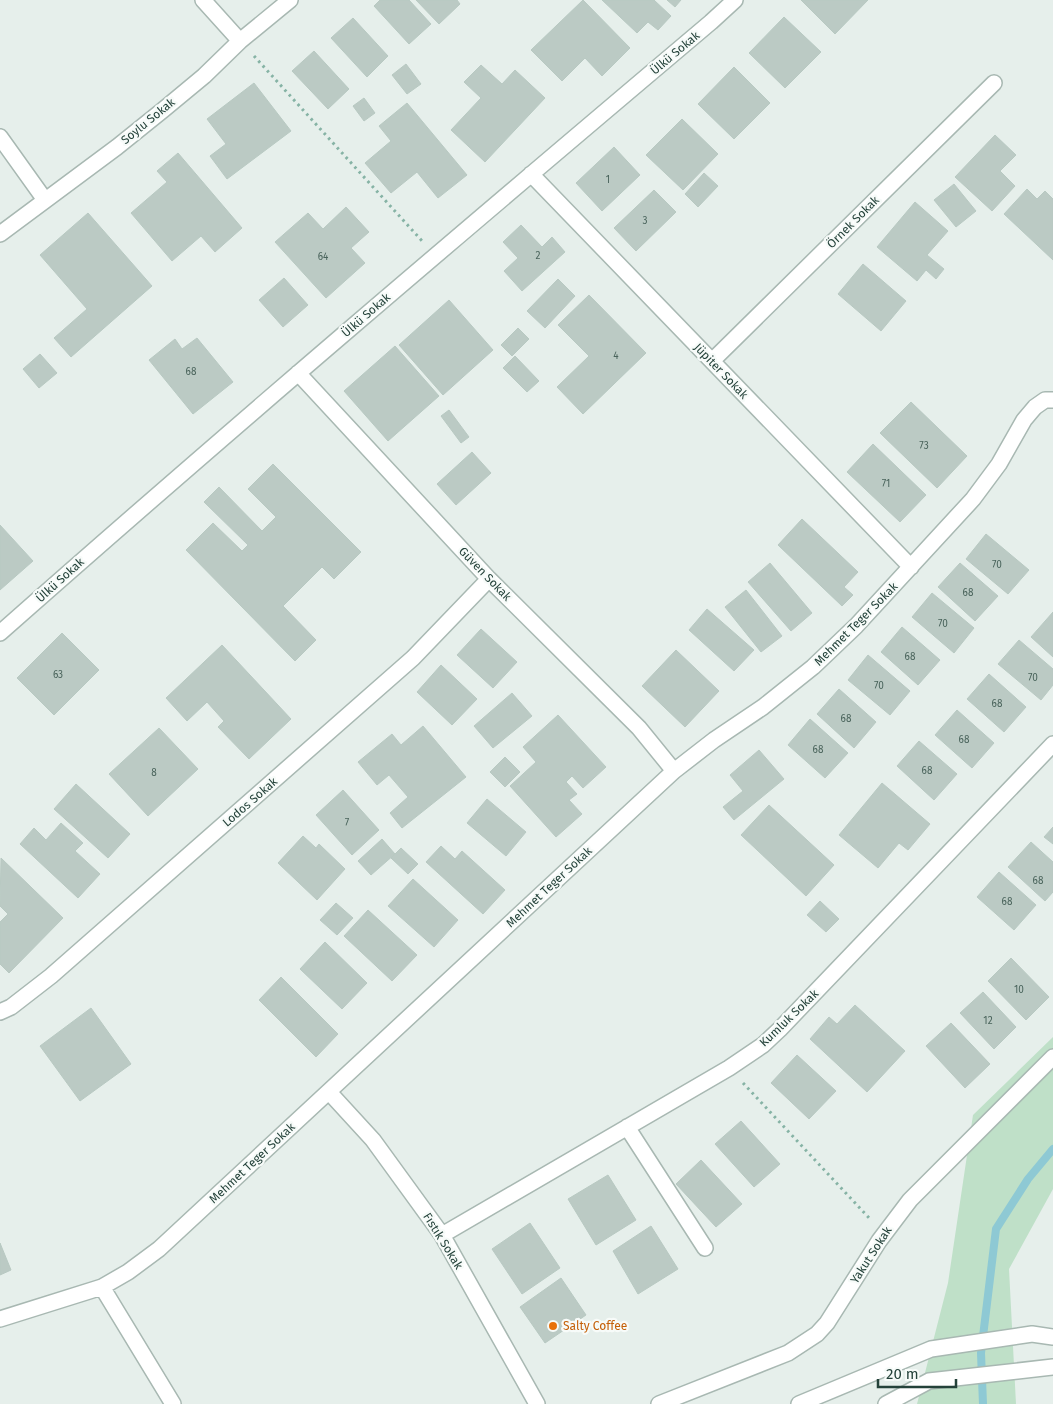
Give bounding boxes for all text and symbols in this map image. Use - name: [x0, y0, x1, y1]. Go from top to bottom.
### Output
- street label: Ülkü Sokak: [646, 26, 703, 78]
- street label: Soylu Sokak: [118, 94, 178, 147]
- house number: 1: [606, 174, 610, 186]
- street label: Örnek Sokak: [823, 191, 883, 251]
- house number: 3: [643, 215, 648, 227]
- house number: 2: [536, 250, 541, 262]
- house number: 64: [318, 251, 329, 263]
- street label: Ülkü Sokak: [338, 288, 394, 340]
- street label: Jüpiter Sokak: [691, 340, 752, 402]
- house number: 4: [613, 350, 619, 362]
- house number: 68: [186, 366, 197, 378]
- house number: 73: [919, 440, 929, 452]
- house number: 71: [882, 478, 890, 490]
- street label: Güven Sokak: [456, 544, 515, 604]
- street label: Ülkü Sokak: [32, 553, 88, 605]
- house number: 70: [992, 559, 1002, 571]
- street label: Mehmet Teger Sokak: [811, 579, 901, 669]
- house number: 68: [963, 587, 974, 599]
- house number: 70: [938, 618, 948, 630]
- house number: 68: [905, 651, 916, 663]
- house number: 63: [53, 669, 63, 681]
- house number: 70: [1028, 672, 1038, 684]
- house number: 70: [874, 680, 884, 692]
- house number: 68: [992, 698, 1003, 710]
- house number: 68: [841, 713, 852, 725]
- house number: 68: [959, 734, 970, 746]
- house number: 68: [813, 744, 824, 756]
- house number: 68: [922, 765, 933, 777]
- house number: 8: [151, 767, 157, 779]
- street label: Lodos Sokak: [220, 774, 281, 830]
- house number: 7: [345, 817, 350, 829]
- street label: Mehmet Teger Sokak: [503, 843, 595, 930]
- house number: 68: [1033, 875, 1044, 887]
- house number: 68: [1002, 896, 1013, 908]
- house number: 10: [1014, 984, 1024, 996]
- street label: Kumluk Sokak: [757, 986, 822, 1050]
- house number: 12: [983, 1015, 993, 1027]
- street label: Mehmet Teger Sokak: [206, 1119, 298, 1206]
- street label: Fıstık Sokak: [420, 1210, 466, 1272]
- street label: Yakut Sokak: [847, 1223, 895, 1286]
- place label: Salty Coffee: [563, 1319, 627, 1333]
- marker: Salty Coffee: [547, 1320, 559, 1332]
- scale bar: [878, 1356, 956, 1388]
- text: 20 m: [886, 1365, 919, 1383]

